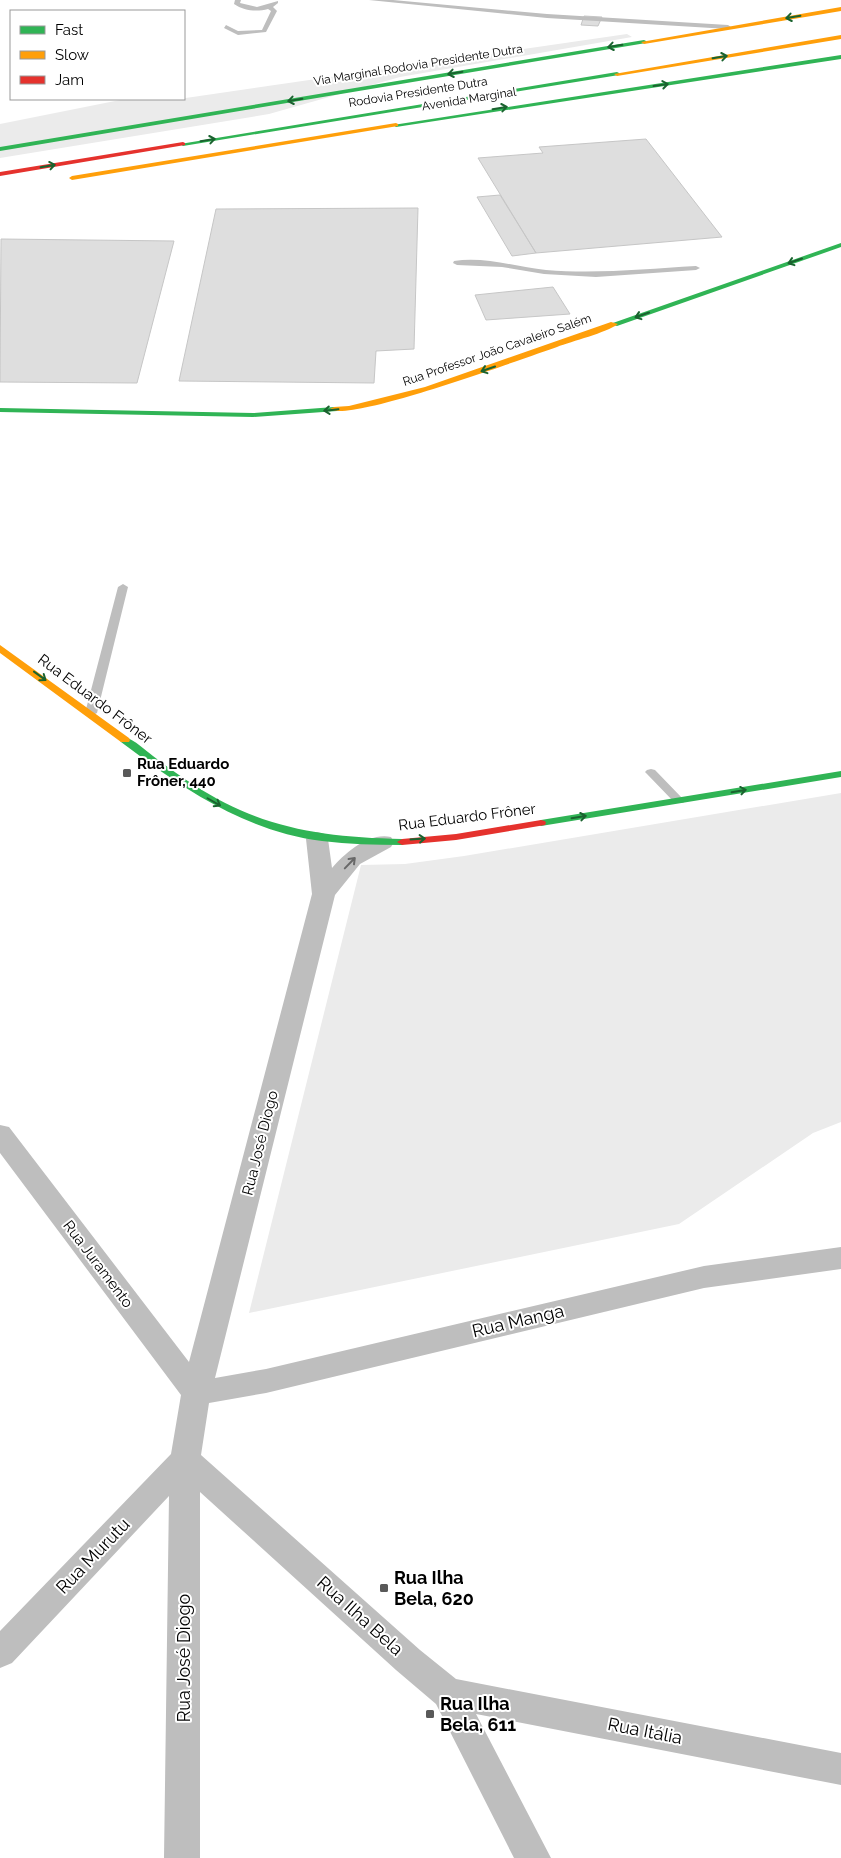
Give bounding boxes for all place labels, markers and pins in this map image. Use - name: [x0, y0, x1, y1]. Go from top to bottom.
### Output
- place label: Rua Eduardo Frôner, 440: [137, 755, 229, 790]
- marker: Rua Eduardo Frôner, 440: [121, 767, 133, 779]
- place label: Rua Ilha Bela, 620: [394, 1567, 474, 1609]
- marker: Rua Ilha Bela, 620: [378, 1582, 390, 1594]
- place label: Rua Ilha Bela, 611: [440, 1693, 516, 1735]
- marker: Rua Ilha Bela, 611: [424, 1708, 436, 1720]

